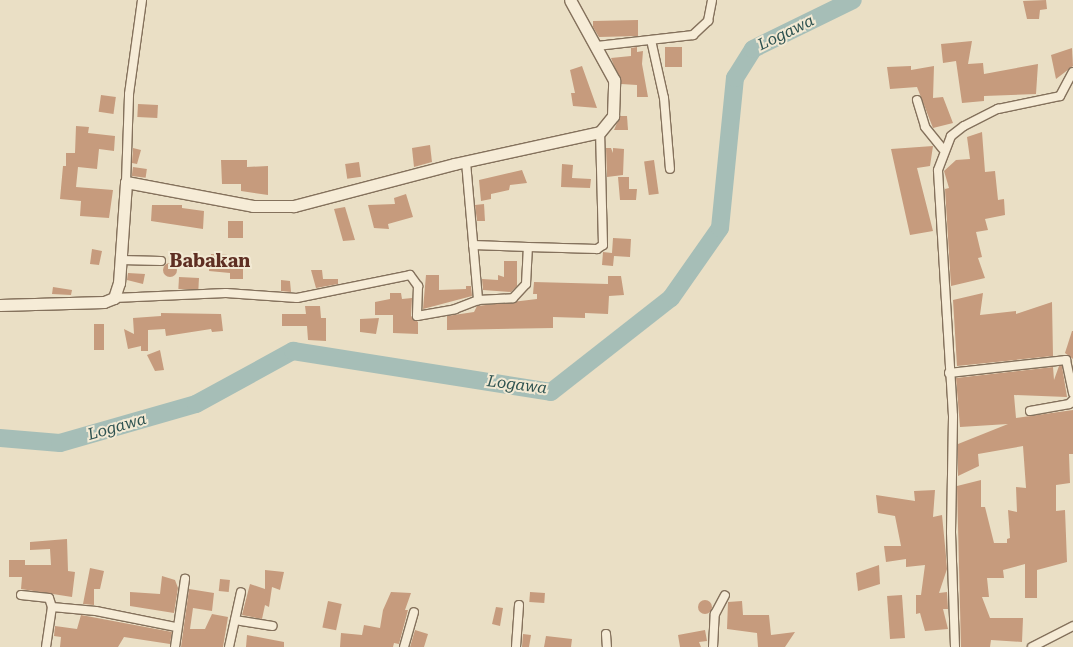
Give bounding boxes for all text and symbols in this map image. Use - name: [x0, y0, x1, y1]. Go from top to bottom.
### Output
- water label: Logawa: [755, 11, 817, 55]
- district label: Babakan: [170, 250, 250, 272]
- water label: Logawa: [486, 372, 548, 398]
- water label: Logawa: [85, 409, 149, 445]

